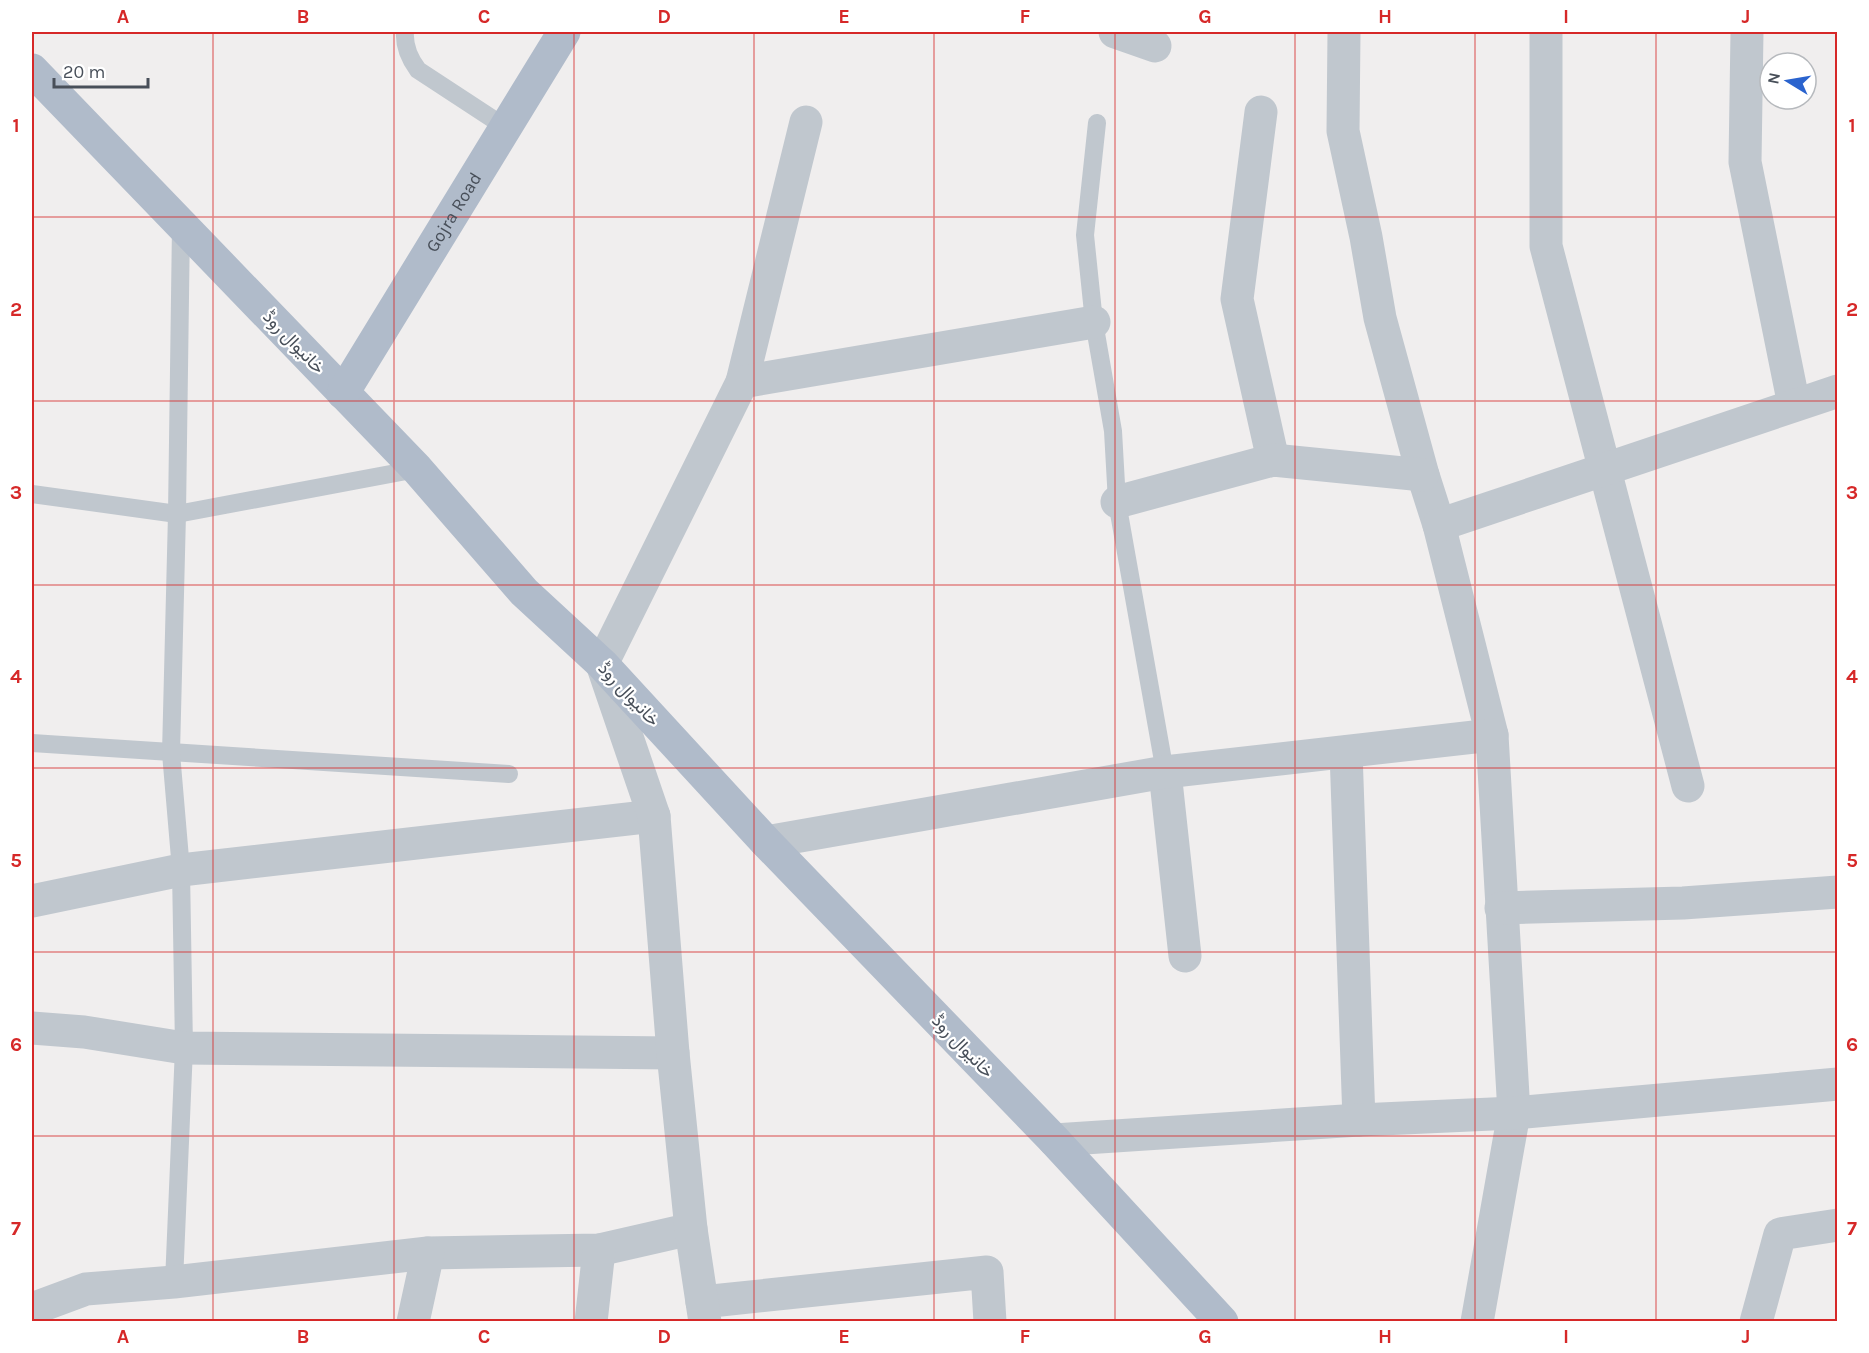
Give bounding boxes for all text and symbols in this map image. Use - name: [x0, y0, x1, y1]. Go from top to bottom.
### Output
- text: A: [117, 5, 130, 28]
- text: B: [297, 5, 309, 28]
- text: C: [478, 5, 490, 28]
- text: D: [657, 5, 671, 28]
- text: E: [838, 5, 850, 28]
- text: F: [1020, 5, 1031, 28]
- text: G: [1198, 5, 1212, 28]
- text: H: [1378, 5, 1392, 28]
- text: I: [1563, 5, 1569, 28]
- text: J: [1742, 5, 1750, 28]
- scale bar: [54, 51, 148, 89]
- north arrow: [1758, 51, 1818, 111]
- text: 20 m: [63, 61, 105, 83]
- text: N: [1763, 71, 1784, 86]
- text: 1: [12, 114, 20, 137]
- text: 1: [1848, 114, 1856, 137]
- street label: Gojra Road: [421, 168, 486, 256]
- text: 2: [10, 298, 22, 321]
- text: 2: [1846, 298, 1858, 321]
- street label: خانیوال روڈ: [258, 306, 330, 378]
- text: 3: [10, 481, 22, 504]
- text: 3: [1846, 481, 1858, 504]
- street label: خانیوال روڈ: [594, 657, 664, 731]
- text: 4: [10, 665, 22, 688]
- text: 4: [1846, 665, 1858, 688]
- text: 5: [10, 849, 22, 872]
- text: 5: [1846, 849, 1858, 872]
- street label: خانیوال روڈ: [927, 1010, 999, 1082]
- text: 6: [10, 1033, 22, 1056]
- text: 6: [1846, 1033, 1858, 1056]
- text: 7: [11, 1217, 21, 1240]
- text: 7: [1847, 1217, 1857, 1240]
- text: A: [117, 1325, 130, 1348]
- text: B: [297, 1325, 309, 1348]
- text: C: [478, 1325, 490, 1348]
- text: D: [657, 1325, 671, 1348]
- text: E: [838, 1325, 850, 1348]
- text: F: [1020, 1325, 1031, 1348]
- text: G: [1198, 1325, 1212, 1348]
- text: H: [1378, 1325, 1392, 1348]
- text: I: [1563, 1325, 1569, 1348]
- text: J: [1742, 1325, 1750, 1348]

